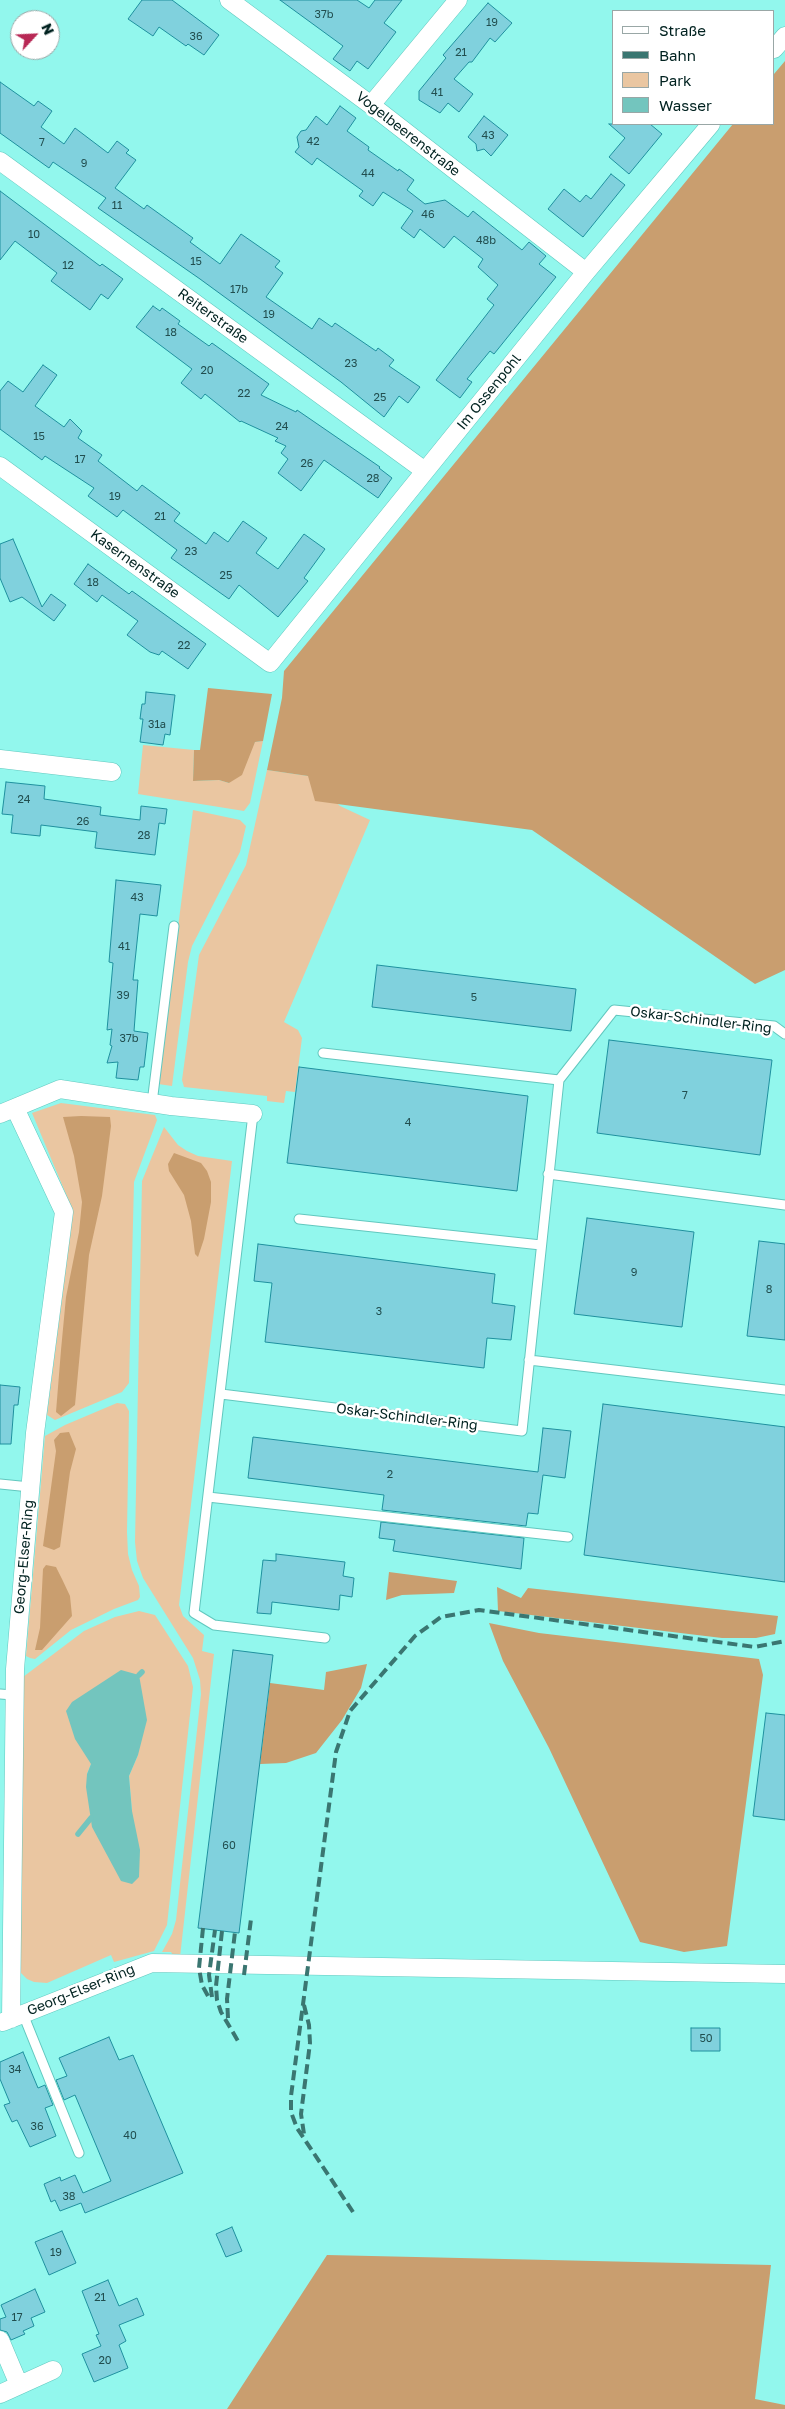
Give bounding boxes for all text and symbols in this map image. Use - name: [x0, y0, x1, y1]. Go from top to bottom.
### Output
- house number: 37b: [314, 8, 334, 22]
- north arrow: [10, 10, 60, 60]
- legend: [612, 10, 775, 125]
- house number: 19: [486, 16, 498, 30]
- text: N: [38, 20, 58, 37]
- text: Straße: [659, 21, 706, 39]
- house number: 36: [189, 30, 203, 44]
- house number: 21: [455, 46, 467, 60]
- text: Bahn: [659, 46, 696, 64]
- text: Park: [659, 71, 691, 89]
- house number: 41: [431, 86, 443, 100]
- street label: Vogelbeerenstraße: [353, 88, 463, 180]
- text: Wasser: [659, 96, 712, 114]
- house number: 43: [481, 129, 495, 143]
- house number: 42: [306, 135, 320, 149]
- house number: 7: [39, 136, 45, 150]
- house number: 9: [81, 157, 87, 171]
- house number: 44: [361, 167, 375, 181]
- house number: 11: [112, 199, 122, 213]
- house number: 46: [421, 208, 435, 222]
- house number: 10: [28, 228, 40, 242]
- house number: 48b: [476, 234, 496, 248]
- house number: 15: [190, 255, 202, 269]
- house number: 12: [62, 259, 74, 273]
- house number: 17b: [230, 283, 248, 297]
- street label: Reiterstraße: [175, 285, 251, 347]
- house number: 19: [263, 308, 275, 322]
- house number: 18: [165, 326, 177, 340]
- street label: Im Ossenpohl: [453, 351, 525, 433]
- house number: 23: [345, 357, 357, 371]
- house number: 20: [200, 364, 214, 378]
- house number: 22: [238, 387, 250, 401]
- house number: 25: [374, 391, 386, 405]
- house number: 24: [275, 420, 289, 434]
- house number: 15: [33, 430, 45, 444]
- house number: 17: [74, 453, 86, 467]
- house number: 26: [300, 457, 314, 471]
- house number: 28: [366, 472, 380, 486]
- house number: 19: [109, 490, 121, 504]
- house number: 21: [154, 510, 166, 524]
- street label: Kasernenstraße: [87, 526, 183, 602]
- house number: 23: [185, 545, 197, 559]
- house number: 25: [220, 569, 232, 583]
- house number: 18: [87, 576, 99, 590]
- house number: 22: [178, 639, 190, 653]
- house number: 31a: [148, 718, 166, 732]
- house number: 24: [17, 793, 31, 807]
- house number: 26: [76, 815, 90, 829]
- house number: 28: [137, 829, 151, 843]
- house number: 43: [130, 891, 144, 905]
- house number: 41: [118, 940, 130, 954]
- house number: 39: [116, 989, 130, 1003]
- house number: 5: [471, 991, 477, 1005]
- street label: Oskar-Schindler-Ring: [629, 1003, 773, 1037]
- house number: 37b: [119, 1032, 139, 1046]
- house number: 7: [682, 1089, 688, 1103]
- house number: 4: [405, 1116, 411, 1130]
- house number: 9: [631, 1266, 637, 1280]
- house number: 8: [766, 1283, 772, 1297]
- house number: 3: [376, 1305, 382, 1319]
- street label: Oskar-Schindler-Ring: [335, 1400, 479, 1434]
- house number: 2: [387, 1468, 393, 1482]
- street label: Georg-Elser-Ring: [11, 1499, 37, 1615]
- house number: 60: [222, 1839, 236, 1853]
- street label: Georg-Elser-Ring: [25, 1961, 137, 2019]
- house number: 50: [699, 2032, 713, 2046]
- house number: 34: [8, 2063, 22, 2077]
- house number: 36: [30, 2120, 44, 2134]
- house number: 40: [123, 2129, 137, 2143]
- house number: 38: [62, 2190, 76, 2204]
- house number: 19: [50, 2246, 62, 2260]
- house number: 21: [94, 2291, 106, 2305]
- house number: 17: [11, 2311, 23, 2325]
- house number: 20: [98, 2354, 112, 2368]

